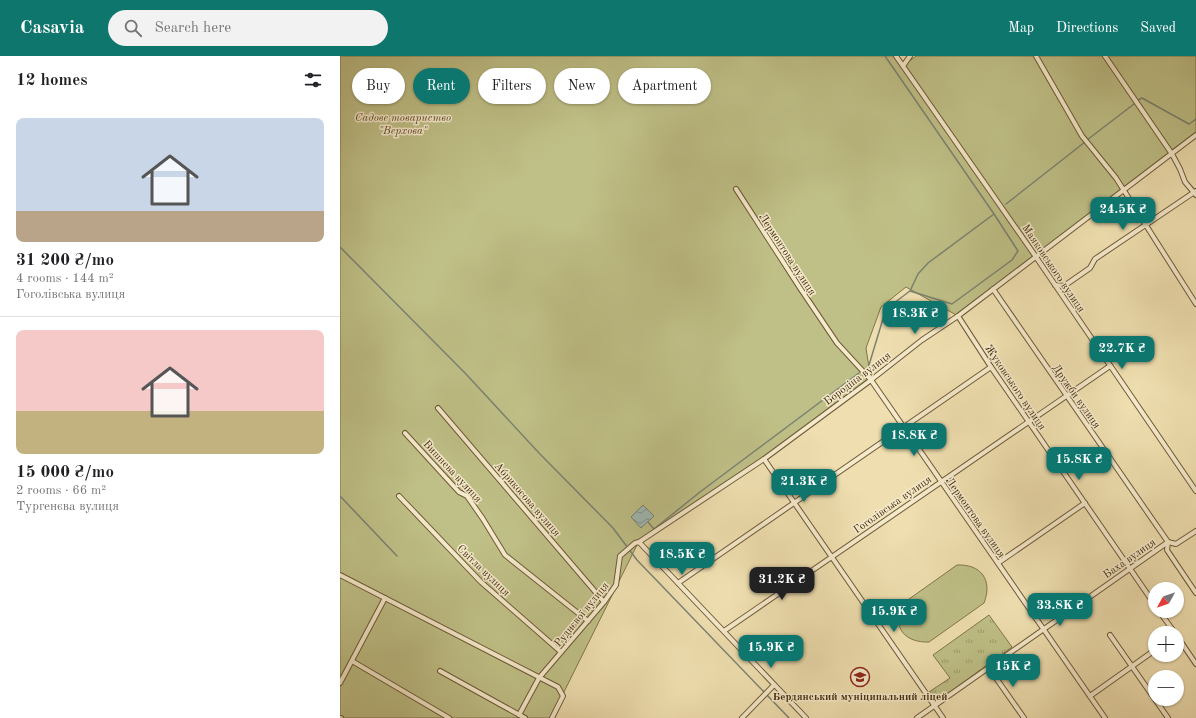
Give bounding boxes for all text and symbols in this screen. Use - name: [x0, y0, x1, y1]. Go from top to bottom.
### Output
- search box: [108, 10, 388, 46]
- icon: search: [122, 17, 144, 39]
- text: Casavia: [20, 19, 84, 38]
- text: Search here: [154, 21, 231, 36]
- text: Map: [1008, 21, 1034, 35]
- text: Directions: [1056, 21, 1118, 35]
- text: Saved: [1140, 21, 1176, 35]
- chip: Buy: [352, 68, 405, 104]
- chip: Rent: [413, 68, 470, 104]
- chip: Filters: [478, 68, 546, 104]
- chip: New: [554, 68, 610, 104]
- chip: Apartment: [618, 68, 711, 104]
- icon: filters: [302, 69, 324, 91]
- text: 12 homes: [16, 72, 88, 89]
- park label: Садове товариство "Верхова": [355, 113, 451, 137]
- icon: home: [134, 144, 206, 216]
- pin: 24.5K ₴: [1086, 197, 1160, 231]
- text: 24.5K ₴: [1099, 203, 1147, 216]
- street label: Лермонтова вулиця: [756, 212, 817, 298]
- street label: Маяковського вулиця: [1019, 223, 1086, 315]
- text: 31 200 ₴/mo: [16, 252, 114, 269]
- text: 4 rooms · 144 m²: [16, 272, 114, 285]
- text: Гоголівська вулиця: [16, 288, 125, 301]
- pin: 18.3K ₴: [878, 301, 952, 335]
- text: 18.3K ₴: [891, 307, 939, 320]
- pin: 22.7K ₴: [1085, 336, 1159, 370]
- text: 22.7K ₴: [1098, 342, 1146, 355]
- street label: Жуковського вулиця: [982, 343, 1047, 433]
- street label: Бородіна вулиця: [822, 350, 894, 408]
- icon: home: [134, 356, 206, 428]
- street label: Дружби вулиця: [1050, 363, 1102, 431]
- pin: 18.8K ₴: [877, 423, 951, 457]
- text: 18.8K ₴: [890, 429, 938, 442]
- street label: Вишнева вулиця: [420, 439, 484, 505]
- pin: 15.8K ₴: [1042, 447, 1116, 481]
- text: 15.8K ₴: [1055, 453, 1103, 466]
- street label: Абрикосова вулиця: [492, 461, 562, 539]
- text: 15 000 ₴/mo: [16, 464, 114, 481]
- pin: 21.3K ₴: [767, 469, 841, 503]
- street label: Гоголівська вулиця: [852, 474, 934, 536]
- text: 21.3K ₴: [780, 475, 828, 488]
- street label: Лермонтова вулиця: [943, 476, 1007, 560]
- text: 2 rooms · 66 m²: [16, 484, 106, 497]
- text: Тургенєва вулиця: [16, 500, 119, 513]
- street label: Баха вулиця: [1102, 537, 1158, 581]
- pin: 18.5K ₴: [645, 542, 719, 576]
- street label: Світла вулиця: [455, 543, 512, 599]
- text: 18.5K ₴: [658, 548, 706, 561]
- pin: 31.2K ₴: [745, 567, 819, 601]
- text: 31.2K ₴: [758, 573, 806, 586]
- street label: Руднєвої вулиця: [553, 580, 612, 649]
- north arrow: [1148, 582, 1184, 618]
- map controls: [1148, 582, 1184, 706]
- pin: 33.8K ₴: [1023, 593, 1097, 627]
- pin: 15.9K ₴: [857, 599, 931, 633]
- text: 33.8K ₴: [1036, 599, 1084, 612]
- text: 15.9K ₴: [870, 605, 918, 618]
- button: +: [1148, 626, 1184, 662]
- pin: 15.9K ₴: [734, 635, 808, 669]
- text: 15.9K ₴: [747, 641, 795, 654]
- pin: 15K ₴: [985, 654, 1041, 688]
- text: 15K ₴: [995, 660, 1031, 673]
- school or university icon: Бердянський муніципальний ліцей: [849, 666, 871, 688]
- button: −: [1148, 670, 1184, 706]
- place label: Бердянський муніципальний ліцей: [773, 692, 948, 703]

